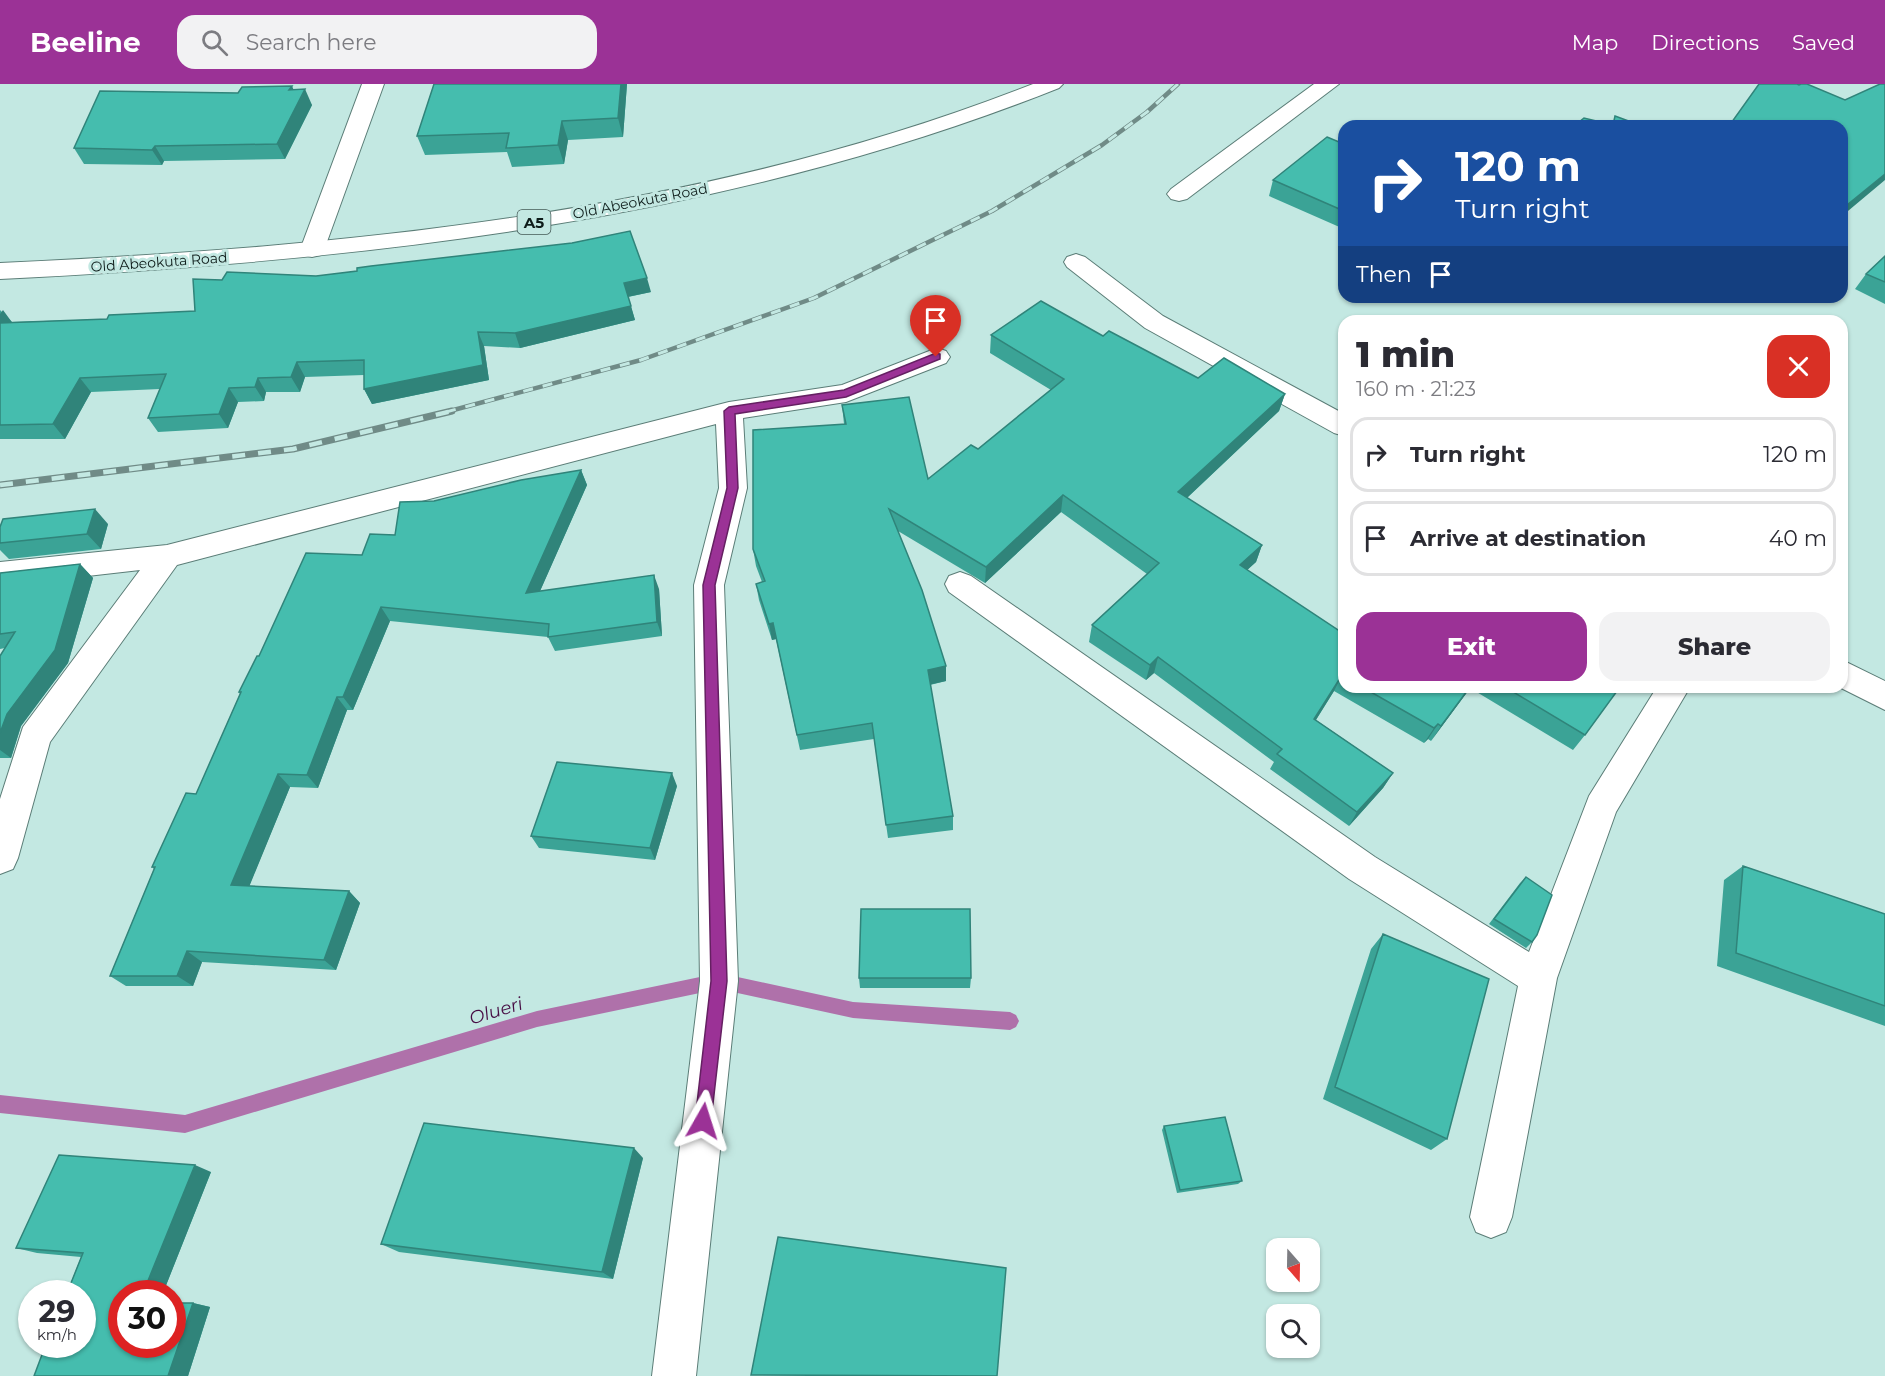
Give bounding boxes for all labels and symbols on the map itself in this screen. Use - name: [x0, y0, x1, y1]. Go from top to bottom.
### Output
- street label: Old Abeokuta Road: [571, 179, 709, 223]
- road number: A5: [518, 210, 550, 234]
- street label: Old Abeokuta Road: [90, 248, 228, 276]
- pin: [910, 295, 961, 357]
- water label: Olueri: [467, 992, 526, 1030]
- position arrow: [671, 1089, 735, 1153]
- north arrow: [1266, 1238, 1320, 1292]
- speed limit sign: 30: [108, 1280, 186, 1358]

